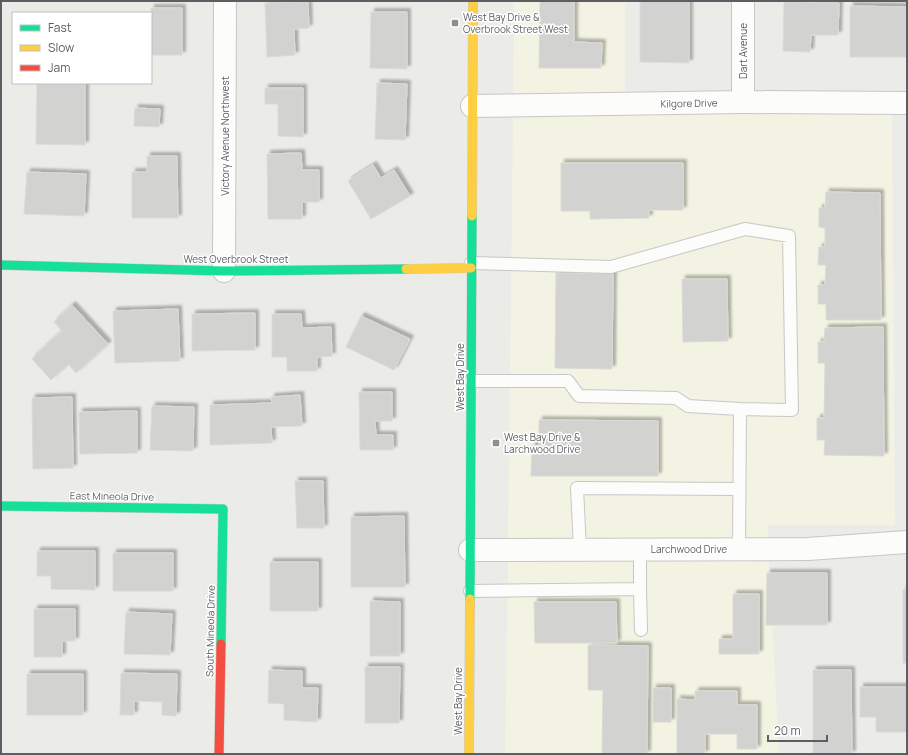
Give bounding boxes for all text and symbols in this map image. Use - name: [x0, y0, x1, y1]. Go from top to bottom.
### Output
- place label: West Bay Drive & Overbrook Street West: [463, 10, 568, 36]
- legend: [12, 12, 152, 84]
- marker: West Bay Drive & Overbrook Street West: [450, 18, 460, 28]
- text: Fast: [48, 19, 72, 36]
- street label: Dart Avenue: [736, 23, 750, 79]
- text: Slow: [48, 39, 74, 56]
- text: Jam: [48, 59, 70, 76]
- street label: Victory Avenue Northwest: [218, 76, 232, 196]
- street label: Kilgore Drive: [660, 95, 718, 110]
- street label: West Overbrook Street: [183, 252, 289, 266]
- street label: West Bay Drive: [453, 343, 467, 411]
- place label: West Bay Drive & Larchwood Drive: [504, 430, 581, 456]
- marker: West Bay Drive & Larchwood Drive: [491, 438, 501, 448]
- street label: East Mineola Drive: [70, 488, 154, 504]
- street label: Larchwood Drive: [651, 542, 727, 556]
- street label: South Mineola Drive: [202, 585, 218, 677]
- street label: West Bay Drive: [451, 667, 465, 735]
- scale bar: [768, 717, 827, 743]
- text: 20 m: [774, 722, 801, 739]

